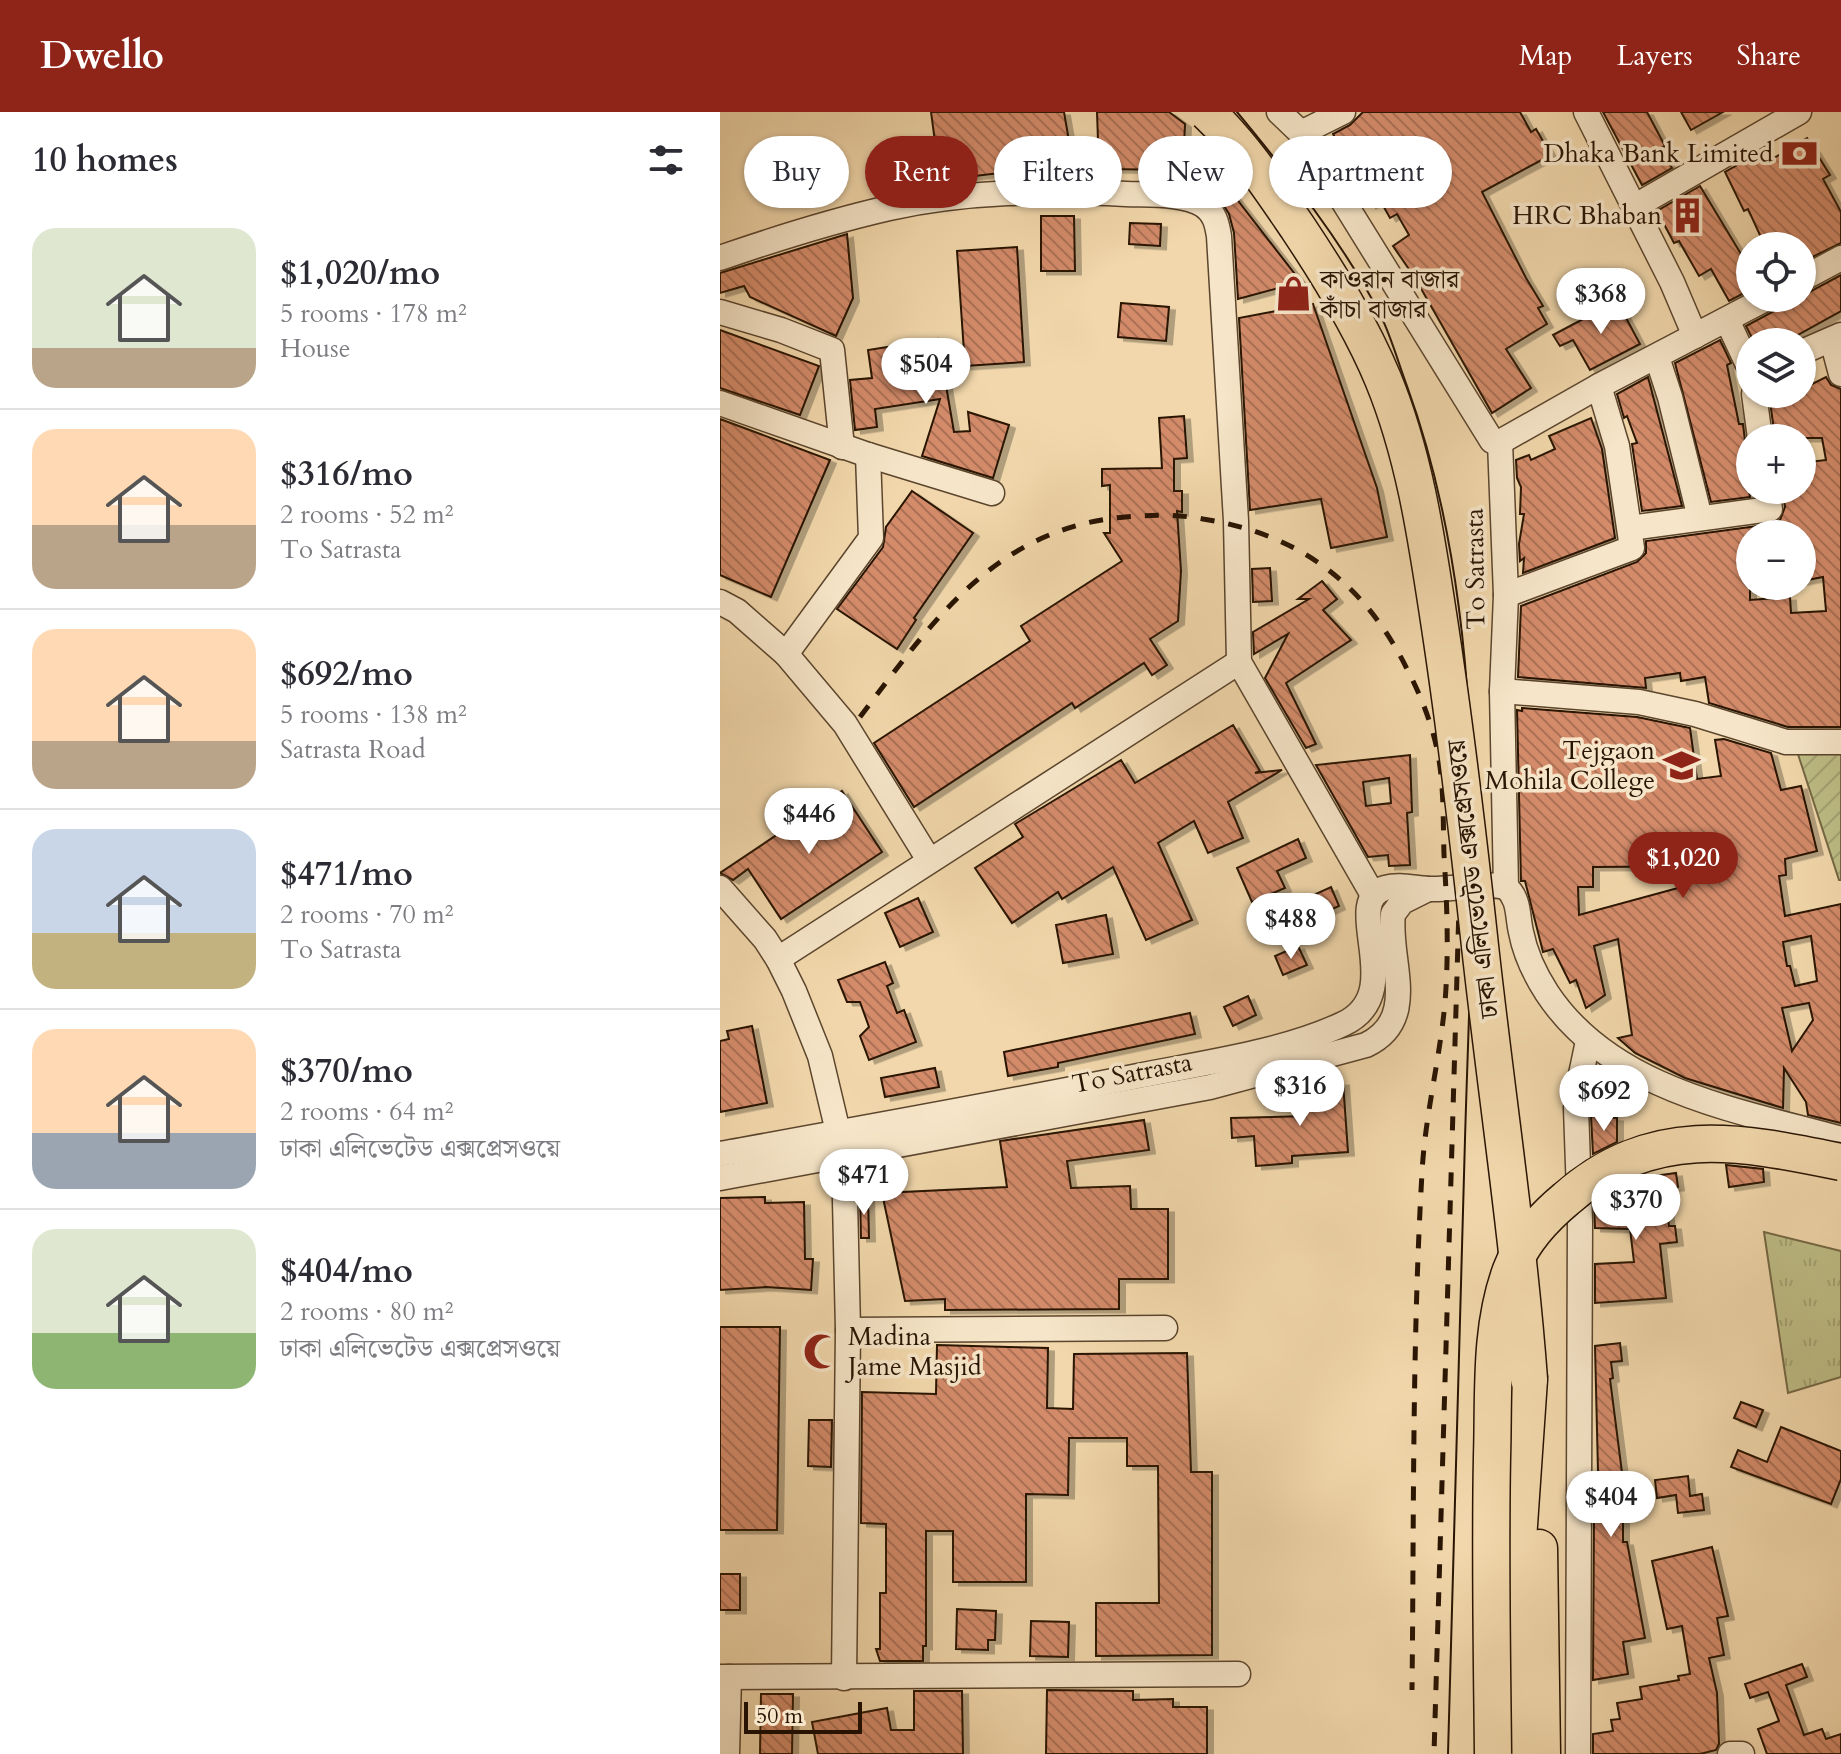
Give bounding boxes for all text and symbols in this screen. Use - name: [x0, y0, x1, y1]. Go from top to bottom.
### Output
- text: Dwello: [40, 30, 164, 82]
- text: Map: [1519, 37, 1572, 75]
- text: Layers: [1616, 37, 1693, 75]
- text: Share: [1737, 37, 1801, 75]
- bank icon: Dhaka Bank Limited: [1780, 134, 1818, 172]
- chip: Buy: [744, 136, 849, 208]
- chip: Rent: [865, 136, 978, 208]
- chip: Filters: [994, 136, 1122, 208]
- chip: New: [1138, 136, 1253, 208]
- chip: Apartment: [1269, 136, 1452, 208]
- place label: Dhaka Bank Limited: [1543, 136, 1773, 171]
- text: 10 homes: [32, 137, 178, 183]
- icon: filters: [644, 138, 688, 182]
- building icon: HRC Bhaban: [1669, 196, 1707, 234]
- place label: HRC Bhaban: [1512, 198, 1662, 233]
- map controls: [1736, 232, 1816, 600]
- button: locate: [1736, 232, 1816, 312]
- text: $1,020/mo: [280, 250, 440, 296]
- icon: home: [96, 260, 192, 356]
- place label: কাওরান বাজার কাঁচা বাজার: [1319, 262, 1461, 327]
- pin: $368: [1554, 268, 1648, 336]
- shop icon: কাওরান বাজার কাঁচা বাজার: [1275, 275, 1313, 313]
- text: $368: [1574, 276, 1628, 311]
- text: 5 rooms · 178 m²: [280, 296, 467, 331]
- button: layers: [1736, 328, 1816, 408]
- text: House: [280, 331, 351, 366]
- pin: $504: [879, 338, 973, 406]
- text: $504: [899, 346, 953, 381]
- button: +: [1736, 424, 1816, 504]
- text: $316/mo: [280, 451, 413, 497]
- icon: home: [96, 461, 192, 557]
- text: 2 rooms · 52 m²: [280, 497, 453, 532]
- street label: To Satrasta: [1456, 508, 1494, 630]
- button: −: [1736, 520, 1816, 600]
- text: To Satrasta: [280, 532, 401, 567]
- text: $692/mo: [280, 651, 413, 697]
- icon: home: [96, 661, 192, 757]
- text: 5 rooms · 138 m²: [280, 697, 467, 732]
- text: Satrasta Road: [280, 732, 425, 767]
- place label: Tejgaon Mohila College: [1485, 733, 1655, 798]
- street label: ঢাকা এলিভেটেড এক্সপ্রেসওয়ে: [1438, 737, 1508, 1021]
- school or university icon: Tejgaon Mohila College: [1662, 746, 1700, 784]
- pin: $446: [762, 788, 856, 856]
- text: $446: [782, 796, 836, 831]
- pin: $1,020: [1618, 832, 1748, 900]
- text: $1,020: [1646, 840, 1720, 875]
- text: $471/mo: [280, 851, 413, 897]
- icon: home: [96, 861, 192, 957]
- pin: $488: [1244, 893, 1338, 961]
- text: 2 rooms · 70 m²: [280, 897, 453, 932]
- text: $488: [1264, 901, 1318, 936]
- text: To Satrasta: [280, 932, 401, 967]
- street label: To Satrasta: [1069, 1044, 1195, 1102]
- text: $370/mo: [280, 1048, 413, 1094]
- pin: $316: [1253, 1060, 1347, 1128]
- icon: home: [96, 1061, 192, 1157]
- pin: $692: [1557, 1065, 1651, 1133]
- text: $316: [1273, 1068, 1327, 1103]
- text: $692: [1577, 1073, 1631, 1108]
- text: 2 rooms · 64 m²: [280, 1094, 453, 1129]
- text: ঢাকা এলিভেটেড এক্সপ্রেসওয়ে: [280, 1131, 560, 1166]
- pin: $471: [817, 1149, 911, 1217]
- text: $471: [837, 1157, 891, 1192]
- pin: $370: [1589, 1174, 1683, 1242]
- text: $370: [1609, 1182, 1663, 1217]
- text: $404/mo: [280, 1248, 413, 1294]
- icon: home: [96, 1261, 192, 1357]
- text: 2 rooms · 80 m²: [280, 1294, 453, 1329]
- place label: Madina Jame Masjid: [844, 1319, 982, 1384]
- text: ঢাকা এলিভেটেড এক্সপ্রেসওয়ে: [280, 1331, 560, 1366]
- mosque icon: Madina Jame Masjid: [803, 1332, 841, 1370]
- pin: $404: [1564, 1471, 1658, 1539]
- text: $404: [1584, 1479, 1638, 1514]
- scale bar: [744, 1698, 862, 1734]
- text: 50 m: [756, 1701, 803, 1731]

